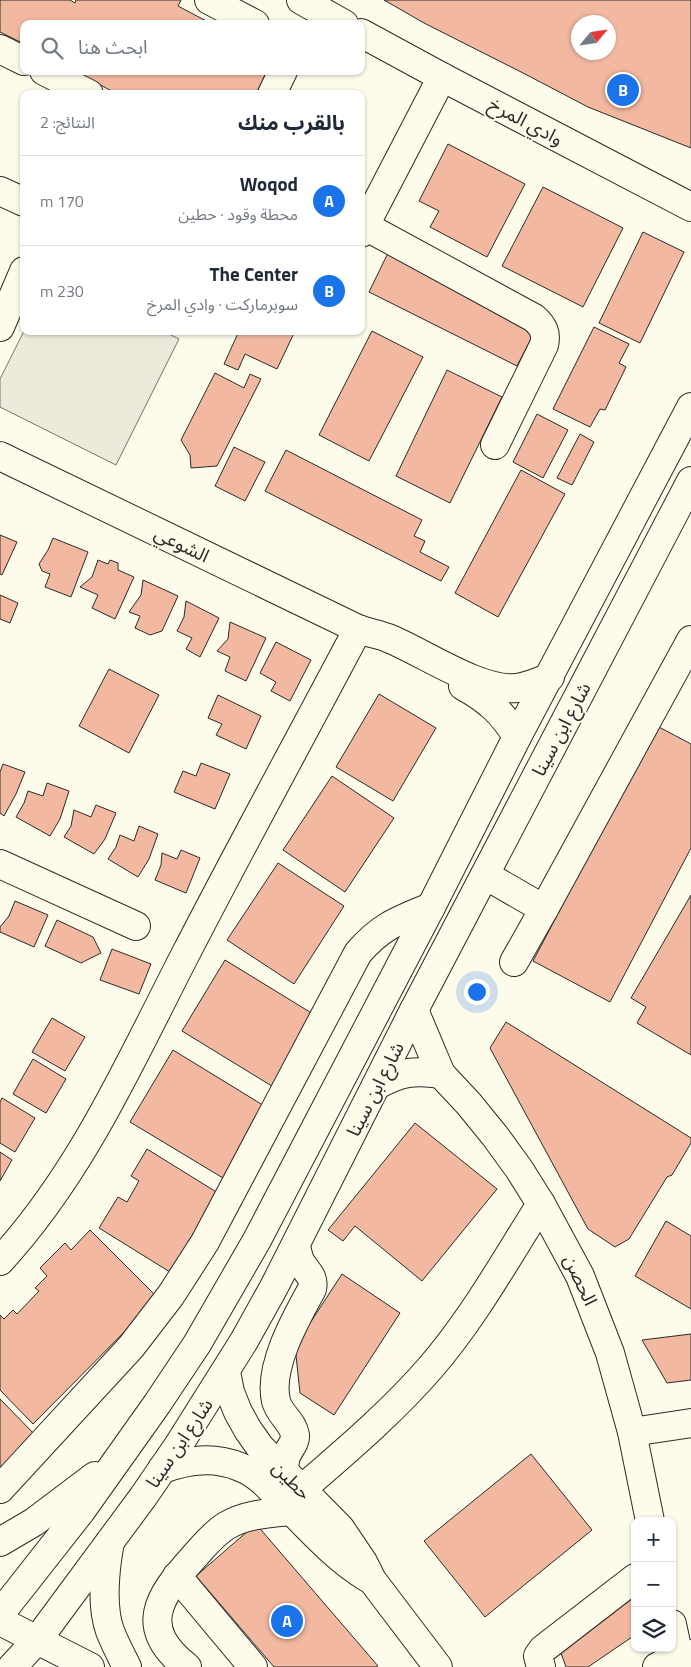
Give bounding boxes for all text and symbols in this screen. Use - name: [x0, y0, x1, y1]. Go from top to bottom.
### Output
- north arrow: [571, 15, 616, 60]
- search box: [20, 20, 365, 75]
- text: ابحث هنا: [78, 32, 148, 61]
- icon: search: [38, 34, 66, 62]
- pin: B: [607, 71, 639, 109]
- street label: وادي المرخ: [483, 89, 569, 154]
- text: بالقرب منك: [238, 106, 345, 138]
- text: النتائج: 2: [40, 110, 95, 134]
- text: Woqod: [240, 169, 298, 198]
- text: 170 m: [40, 189, 84, 213]
- text: A: [324, 189, 334, 213]
- text: محطة وقود · حطين: [178, 202, 298, 226]
- text: The Center: [210, 259, 298, 288]
- text: 230 m: [40, 279, 84, 303]
- text: B: [324, 279, 334, 303]
- text: سوبرماركت · وادي المرخ: [147, 292, 298, 316]
- street label: الشوعي: [149, 518, 215, 571]
- street label: شارع ابن سينا: [524, 677, 598, 781]
- your location: [464, 979, 490, 1005]
- street label: شارع ابن سينا: [338, 1036, 411, 1141]
- street label: الحصن: [557, 1249, 606, 1310]
- street label: شارع ابن سينا: [138, 1392, 219, 1493]
- street label: حطين: [266, 1453, 319, 1506]
- map controls: [631, 1517, 676, 1652]
- button: +: [631, 1517, 676, 1562]
- button: −: [631, 1562, 676, 1607]
- pin: A: [271, 1602, 303, 1640]
- button: layers: [631, 1607, 676, 1652]

